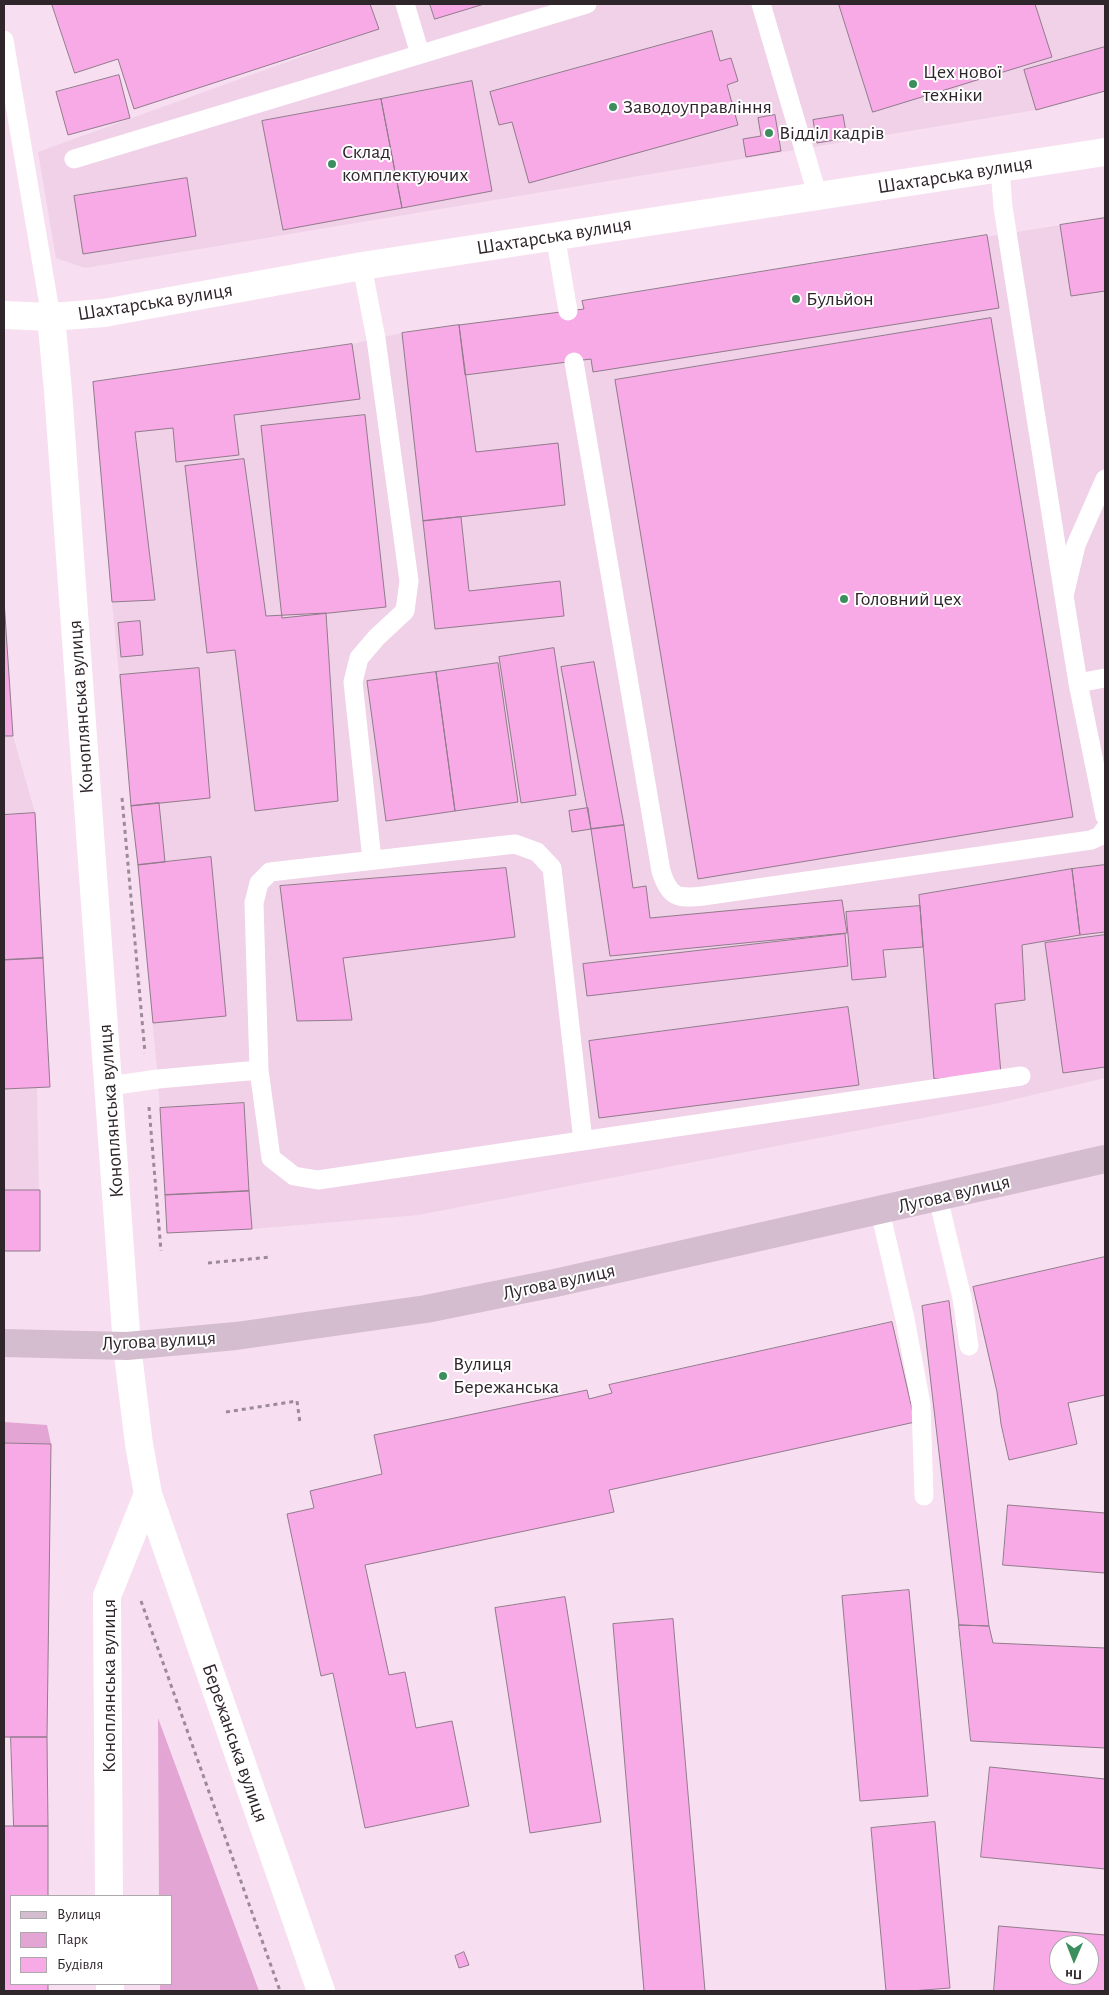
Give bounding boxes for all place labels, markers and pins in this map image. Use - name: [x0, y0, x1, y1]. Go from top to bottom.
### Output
- place label: Цех нової техніки: [923, 60, 1002, 107]
- marker: Цех нової техніки: [907, 78, 919, 90]
- place label: Заводоуправління: [623, 95, 772, 119]
- marker: Заводоуправління: [607, 101, 619, 113]
- place label: Відділ кадрів: [779, 121, 884, 145]
- marker: Відділ кадрів: [763, 127, 775, 139]
- place label: Склад комплектуючих: [342, 140, 468, 187]
- marker: Склад комплектуючих: [326, 158, 338, 170]
- place label: Бульйон: [806, 287, 874, 311]
- marker: Бульйон: [790, 293, 802, 305]
- place label: Головний цех: [854, 587, 962, 611]
- marker: Головний цех: [838, 593, 850, 605]
- place label: Вулиця Бережанська: [453, 1352, 559, 1399]
- marker: Вулиця Бережанська: [437, 1370, 449, 1382]

